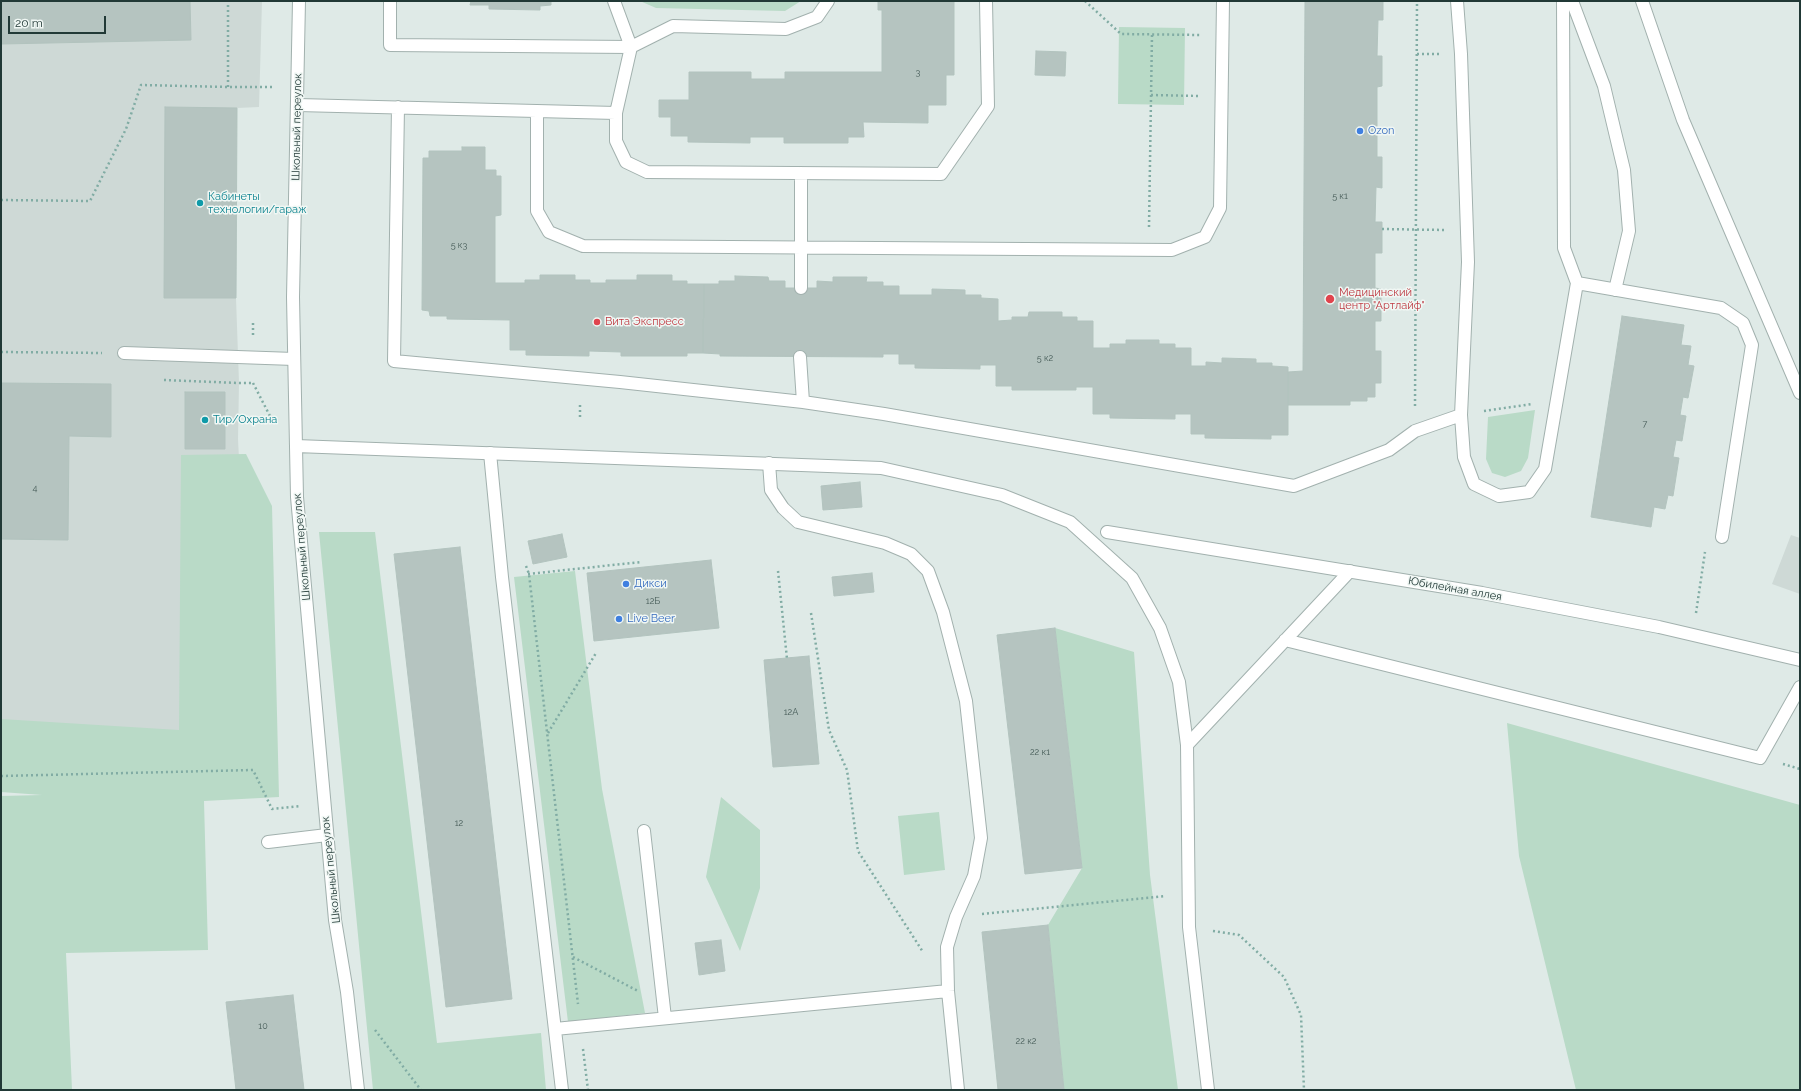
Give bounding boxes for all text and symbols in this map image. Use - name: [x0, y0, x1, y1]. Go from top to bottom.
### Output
- scale bar: [10, 8, 108, 34]
- text: 20 m: [15, 16, 43, 30]
- house number: 3: [916, 67, 920, 77]
- street label: Школьный переулок: [289, 73, 305, 181]
- place label: Ozon: [1368, 124, 1395, 138]
- marker: Ozon: [1355, 126, 1365, 136]
- place label: Кабинеты технологии/гараж: [208, 190, 307, 216]
- house number: 5 к1: [1332, 191, 1348, 201]
- marker: Кабинеты технологии/гараж: [195, 198, 205, 208]
- house number: 5 к3: [451, 240, 467, 250]
- place label: Медицинский центр "Артлайф": [1339, 286, 1425, 312]
- marker: Медицинский центр "Артлайф": [1324, 293, 1336, 305]
- place label: Вита Экспресс: [605, 315, 684, 329]
- marker: Вита Экспресс: [592, 317, 602, 327]
- house number: 5 к2: [1037, 353, 1053, 363]
- place label: Тир/Охрана: [213, 413, 277, 427]
- marker: Тир/Охрана: [200, 415, 210, 425]
- house number: 7: [1643, 419, 1647, 429]
- house number: 4: [33, 483, 37, 493]
- street label: Школьный переулок: [291, 493, 313, 601]
- street label: Юбилейная аллея: [1407, 574, 1503, 604]
- place label: Дикси: [634, 577, 667, 591]
- marker: Дикси: [621, 579, 631, 589]
- house number: 12Б: [646, 596, 660, 606]
- place label: Live Beer: [627, 612, 675, 626]
- marker: Live Beer: [614, 614, 624, 624]
- house number: 12А: [784, 707, 798, 717]
- house number: 22 к1: [1030, 747, 1050, 757]
- street label: Школьный переулок: [319, 816, 343, 924]
- house number: 12: [455, 818, 463, 828]
- house number: 10: [258, 1021, 268, 1031]
- house number: 22 к2: [1015, 1036, 1037, 1046]

